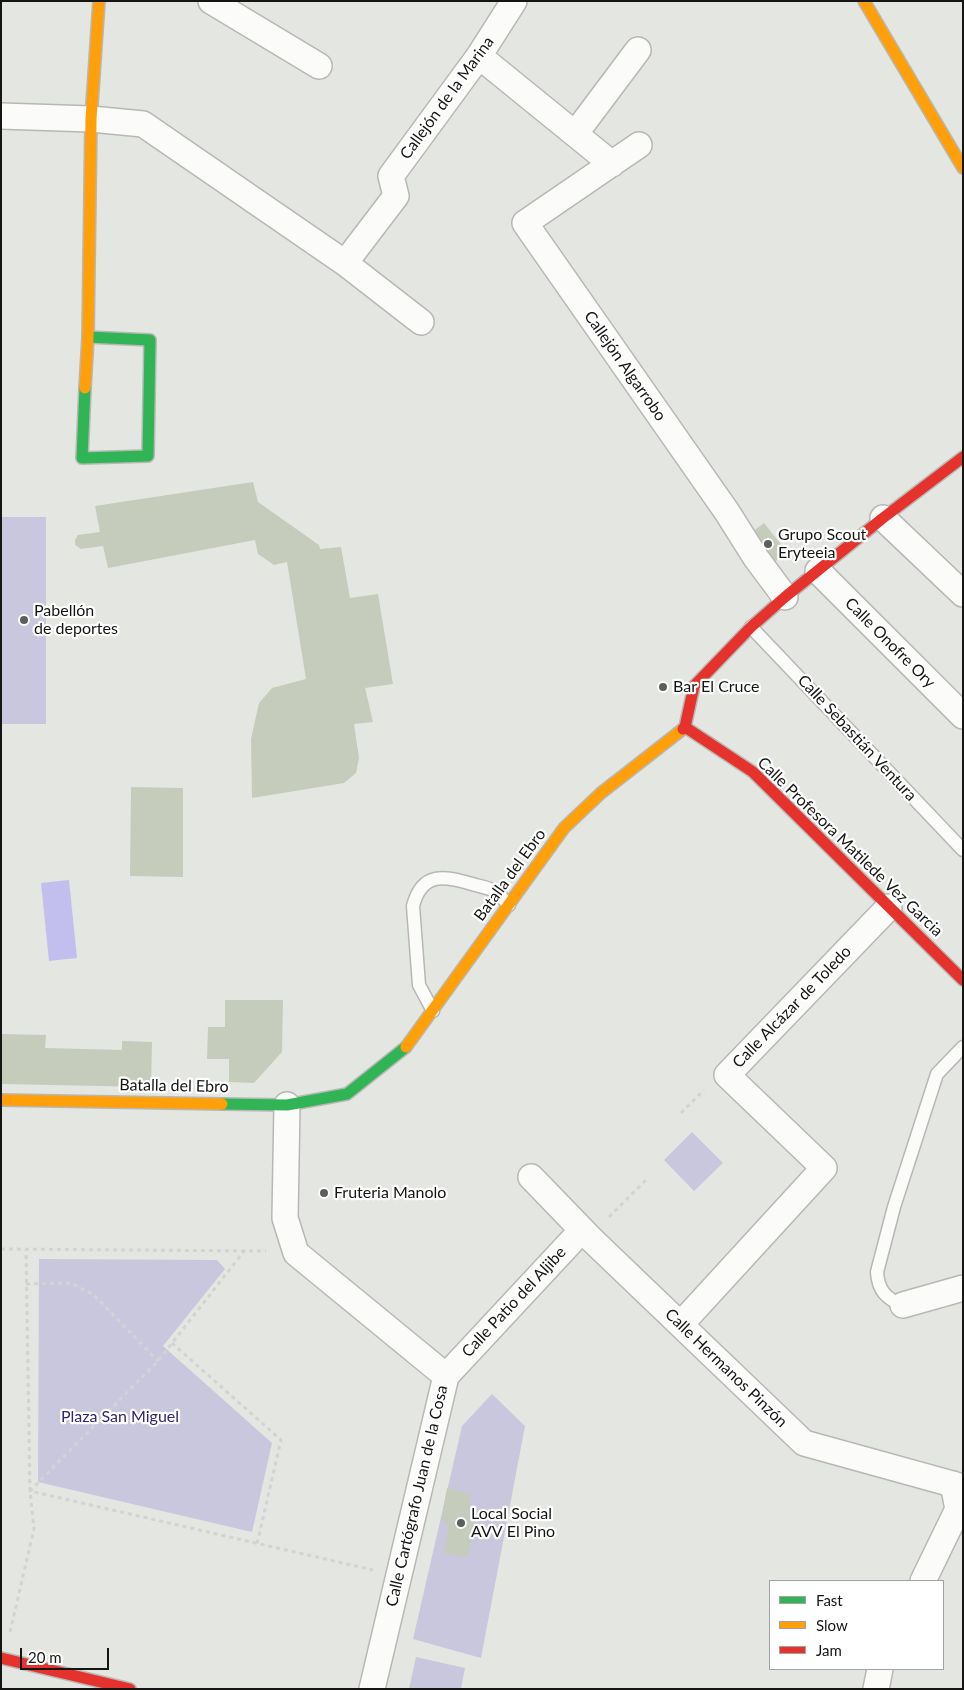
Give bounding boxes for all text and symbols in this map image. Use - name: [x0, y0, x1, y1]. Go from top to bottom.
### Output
- street label: Callejón de la Marina: [396, 33, 498, 163]
- street label: Callejón Algarrobo: [580, 307, 670, 425]
- place label: Grupo Scout Eryteeia: [778, 525, 866, 563]
- marker: Grupo Scout Eryteeia: [762, 538, 774, 550]
- street label: Calle Onofre Ory: [841, 594, 939, 692]
- place label: Pabellón de deportes: [34, 601, 118, 639]
- marker: Pabellón de deportes: [18, 614, 30, 626]
- street label: Calle Sebastián Ventura: [793, 671, 921, 805]
- place label: Bar El Cruce: [673, 677, 759, 697]
- marker: Bar El Cruce: [657, 681, 669, 693]
- street label: Calle Profesora Matilede Vez Garcia: [753, 753, 947, 941]
- street label: Batalla del Ebro: [470, 825, 550, 925]
- street label: Calle Alcázar de Toledo: [729, 942, 855, 1072]
- street label: Batalla del Ebro: [119, 1075, 229, 1097]
- place label: Fruteria Manolo: [334, 1183, 446, 1203]
- marker: Fruteria Manolo: [318, 1187, 330, 1199]
- street label: Calle Patio del Aljibe: [458, 1243, 570, 1361]
- street label: Calle Hermanos Pinzón: [661, 1305, 791, 1431]
- street label: Calle Cartógrafo Juan de la Cosa: [382, 1383, 452, 1609]
- park label: Plaza San Miguel: [61, 1407, 179, 1427]
- place label: Local Social AVV El Pino: [471, 1504, 555, 1542]
- marker: Local Social AVV El Pino: [455, 1517, 467, 1529]
- legend: [769, 1580, 944, 1670]
- text: Fast: [816, 1591, 843, 1609]
- text: Slow: [816, 1616, 848, 1634]
- scale bar: [22, 1638, 111, 1670]
- text: Jam: [816, 1641, 842, 1659]
- text: 20 m: [28, 1648, 62, 1666]

